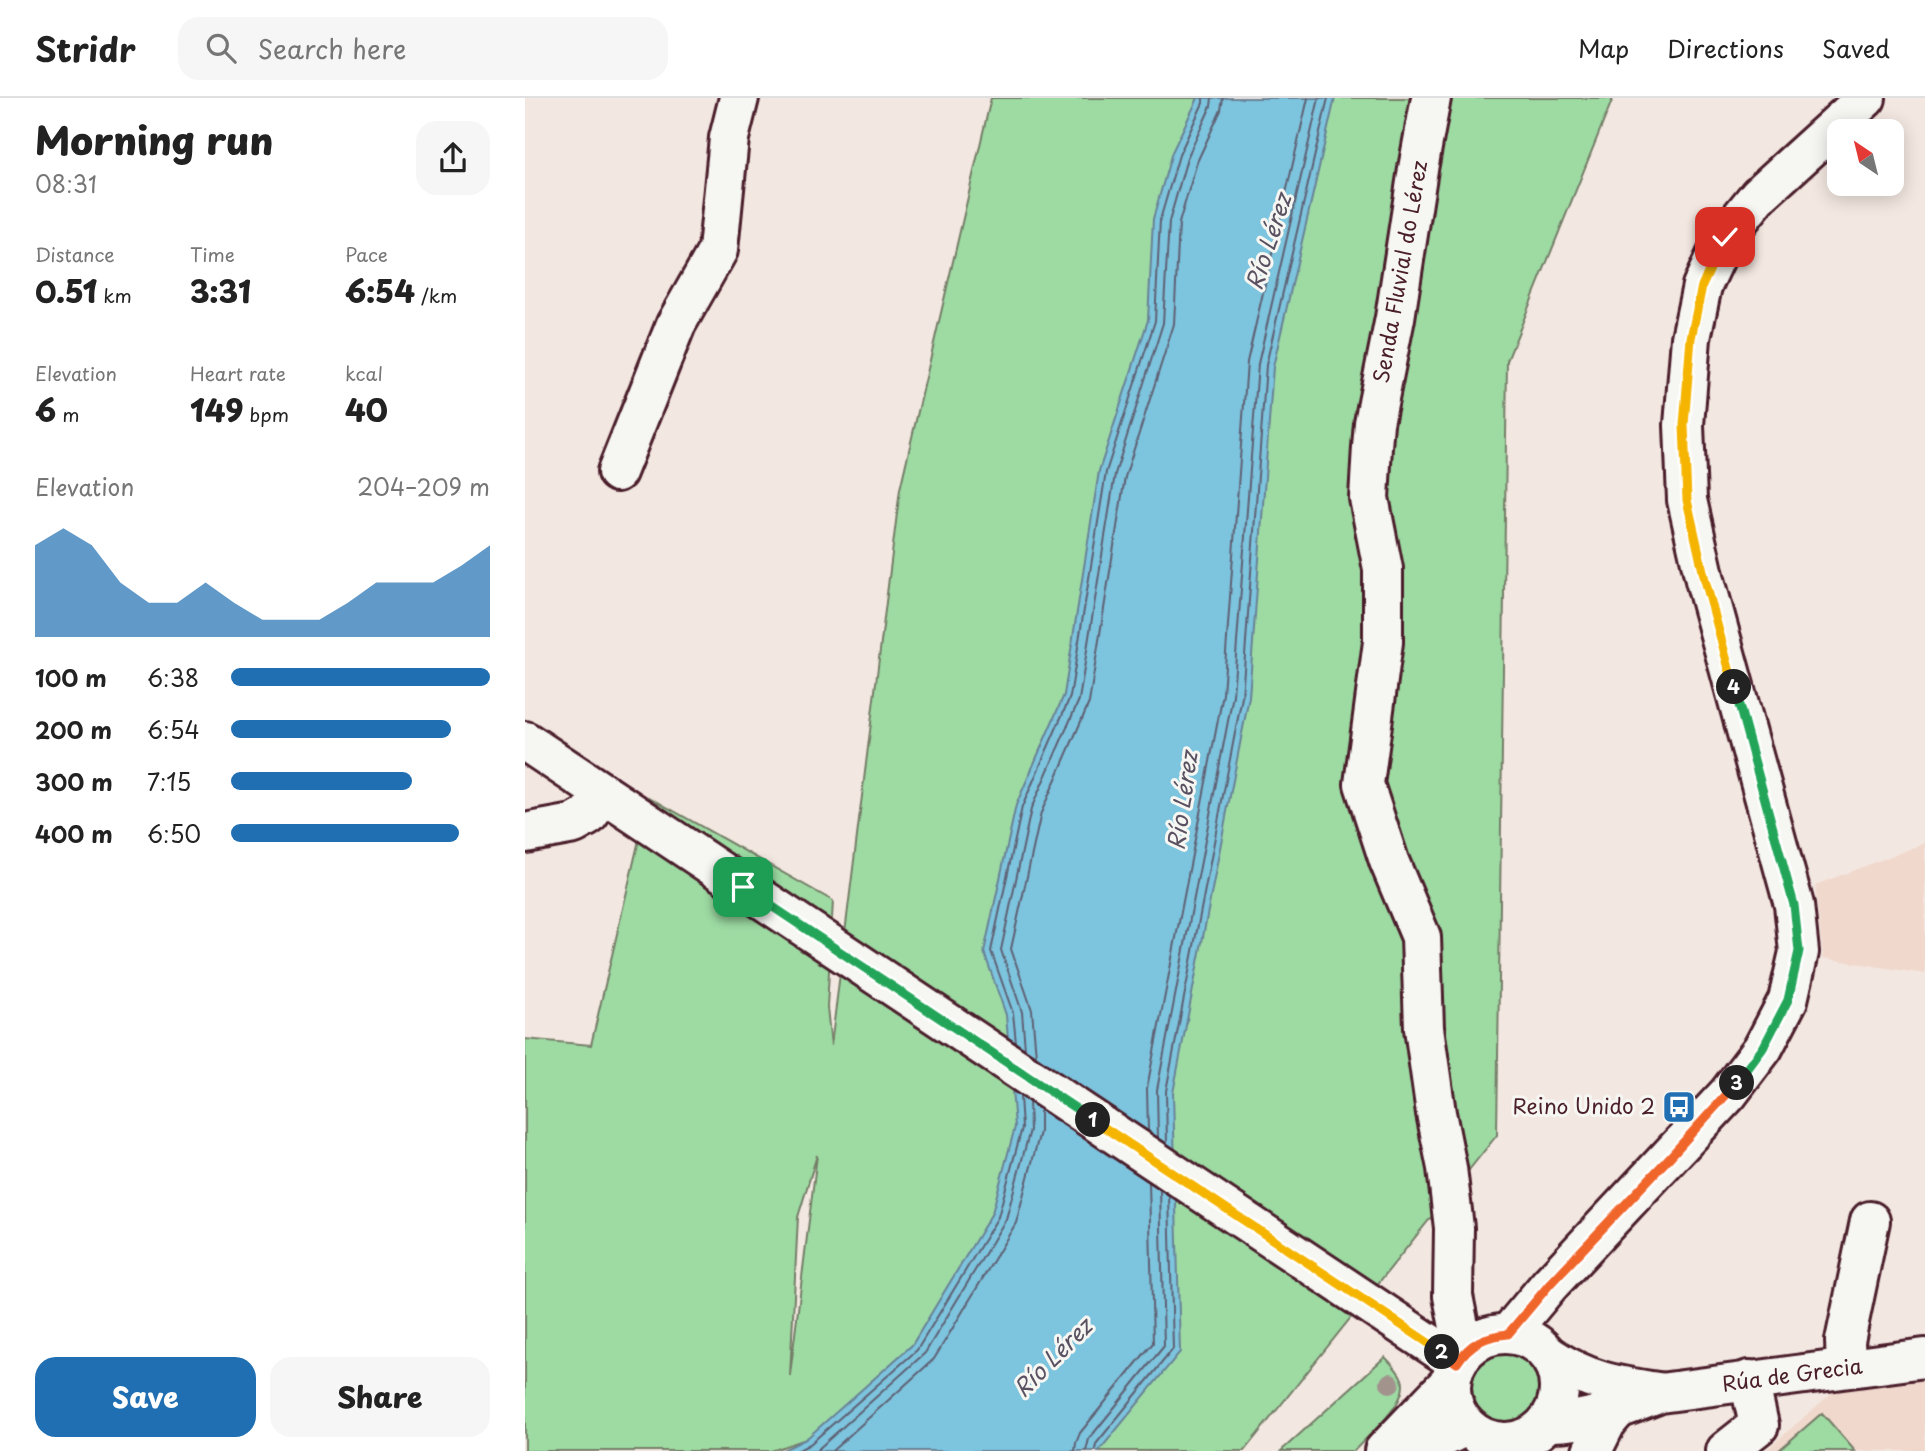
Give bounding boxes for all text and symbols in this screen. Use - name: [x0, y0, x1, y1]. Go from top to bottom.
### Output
- search box: [178, 17, 668, 80]
- text: Stridr: [35, 23, 136, 73]
- icon: search: [202, 29, 240, 67]
- text: Search here: [258, 29, 406, 68]
- text: Map: [1578, 30, 1629, 66]
- text: Directions: [1667, 30, 1784, 66]
- text: Saved: [1822, 30, 1890, 66]
- text: Morning run: [35, 111, 273, 168]
- north arrow: [1827, 119, 1904, 196]
- map controls: [1827, 119, 1904, 196]
- button: share: [416, 121, 490, 195]
- street label: Senda Fluvial do Lérez: [1364, 158, 1434, 385]
- text: 08:31: [35, 166, 97, 201]
- water label: Río Lérez: [1236, 186, 1300, 294]
- pin: [1695, 207, 1755, 267]
- icon: check: [1706, 218, 1744, 256]
- text: Distance: [35, 240, 115, 268]
- text: Time: [190, 240, 235, 268]
- text: Pace: [345, 240, 388, 268]
- text: 0.51: [35, 268, 97, 313]
- text: 3:31: [190, 268, 251, 313]
- text: 6:54: [345, 268, 415, 313]
- text: km: [97, 281, 132, 309]
- text: /km: [415, 281, 457, 309]
- text: Elevation: [35, 359, 117, 387]
- text: Heart rate: [190, 359, 286, 387]
- text: kcal: [345, 359, 383, 387]
- text: 6: [35, 387, 56, 432]
- text: 149: [190, 387, 243, 432]
- text: 40: [345, 387, 388, 432]
- text: m: [56, 400, 80, 428]
- text: bpm: [243, 400, 289, 428]
- text: Elevation: [35, 469, 134, 504]
- text: 204–209 m: [357, 469, 490, 504]
- text: 100 m: [35, 660, 107, 695]
- text: 6:38: [147, 660, 199, 695]
- pin: 4: [1717, 670, 1751, 704]
- text: 4: [1727, 672, 1740, 700]
- text: 200 m: [35, 712, 112, 747]
- text: 6:54: [147, 712, 200, 747]
- water label: Río Lérez: [1157, 746, 1206, 852]
- text: 300 m: [35, 764, 113, 799]
- text: 7:15: [147, 764, 191, 799]
- text: 400 m: [35, 816, 113, 851]
- text: 6:50: [147, 816, 201, 851]
- pin: [713, 857, 773, 917]
- icon: arrive: [724, 868, 762, 906]
- pin: 3: [1719, 1066, 1755, 1100]
- text: 3: [1730, 1068, 1743, 1096]
- bus stop icon: Reino Unido 2: [1660, 1088, 1698, 1126]
- place label: Reino Unido 2: [1513, 1089, 1655, 1121]
- pin: 1: [1075, 1102, 1111, 1138]
- text: 1: [1088, 1105, 1097, 1133]
- water label: Río Lérez: [1005, 1307, 1101, 1404]
- pin: 2: [1425, 1334, 1459, 1370]
- text: 2: [1435, 1337, 1448, 1365]
- street label: Rúa de Grecia: [1720, 1348, 1864, 1399]
- button: Save: [35, 1357, 256, 1437]
- button: Share: [270, 1357, 490, 1437]

